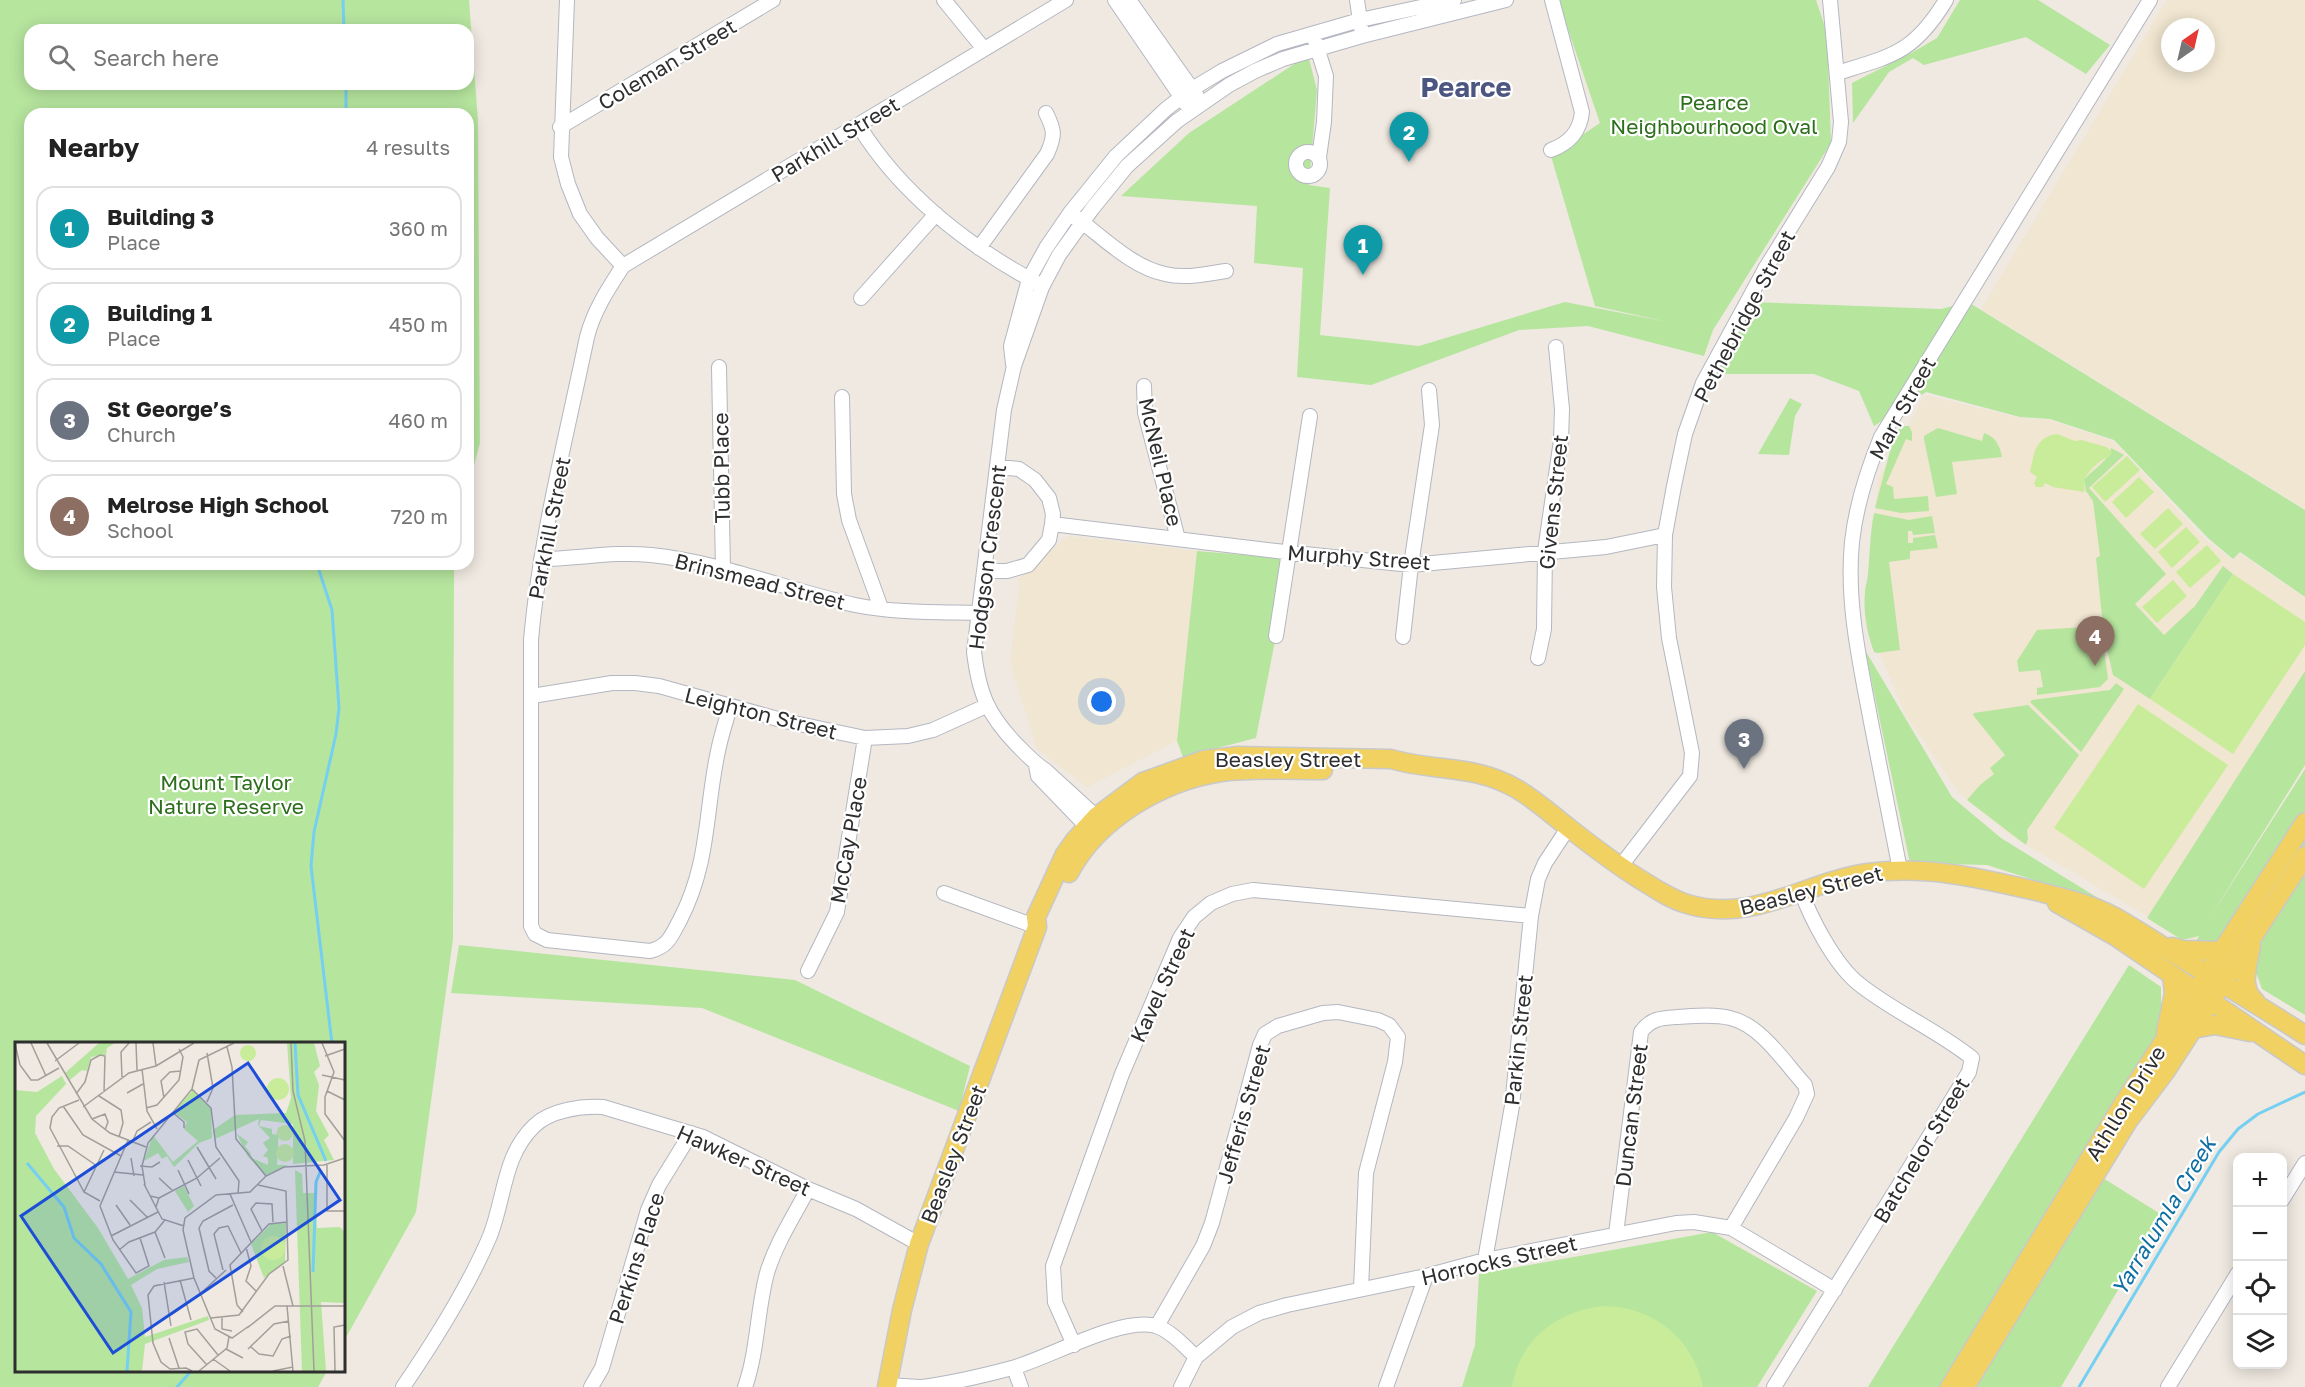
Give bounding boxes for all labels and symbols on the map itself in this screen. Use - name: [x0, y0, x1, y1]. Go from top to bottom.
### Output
- street label: Coleman Street: [593, 13, 741, 115]
- north arrow: [2161, 18, 2215, 72]
- district label: Pearce: [1420, 71, 1512, 103]
- park label: Pearce Neighbourhood Oval: [1610, 89, 1818, 139]
- street label: Parkhill Street: [766, 91, 904, 187]
- pin: 2: [1390, 112, 1428, 162]
- street label: Pethebridge Street: [1688, 225, 1800, 407]
- pin: 1: [1344, 226, 1382, 275]
- street label: Marr Street: [1863, 352, 1941, 464]
- street label: McNeil Place: [1134, 395, 1188, 529]
- street label: Tubb Place: [707, 412, 735, 524]
- street label: Givens Street: [1533, 433, 1573, 571]
- street label: Parkhill Street: [522, 454, 576, 602]
- street label: Hodgson Crescent: [963, 463, 1011, 651]
- street label: Murphy Street: [1286, 539, 1432, 575]
- street label: Brinsmead Street: [672, 547, 848, 615]
- pin: 4: [2076, 616, 2114, 666]
- street label: Leighton Street: [682, 681, 840, 745]
- your location: [1087, 687, 1116, 716]
- pin: 3: [1724, 720, 1764, 769]
- street label: Beasley Street: [1215, 746, 1361, 772]
- park label: Mount Taylor Nature Reserve: [148, 769, 304, 819]
- street label: McCay Place: [824, 775, 872, 905]
- street label: Beasley Street: [1737, 860, 1885, 920]
- street label: Kavel Street: [1124, 924, 1200, 1046]
- street label: Parkin Street: [1498, 973, 1538, 1107]
- street label: Jefferis Street: [1211, 1041, 1275, 1187]
- street label: Athllon Drive: [2079, 1041, 2171, 1165]
- inset map: [15, 1042, 345, 1372]
- street label: Duncan Street: [1609, 1042, 1653, 1188]
- street label: Batchelor Street: [1867, 1072, 1975, 1228]
- street label: Beasley Street: [915, 1081, 991, 1227]
- street label: Hawker Street: [673, 1119, 815, 1201]
- water label: Yarralumla Creek: [2105, 1130, 2222, 1300]
- street label: Perkins Place: [603, 1189, 669, 1327]
- street label: Horrocks Street: [1419, 1229, 1579, 1291]

